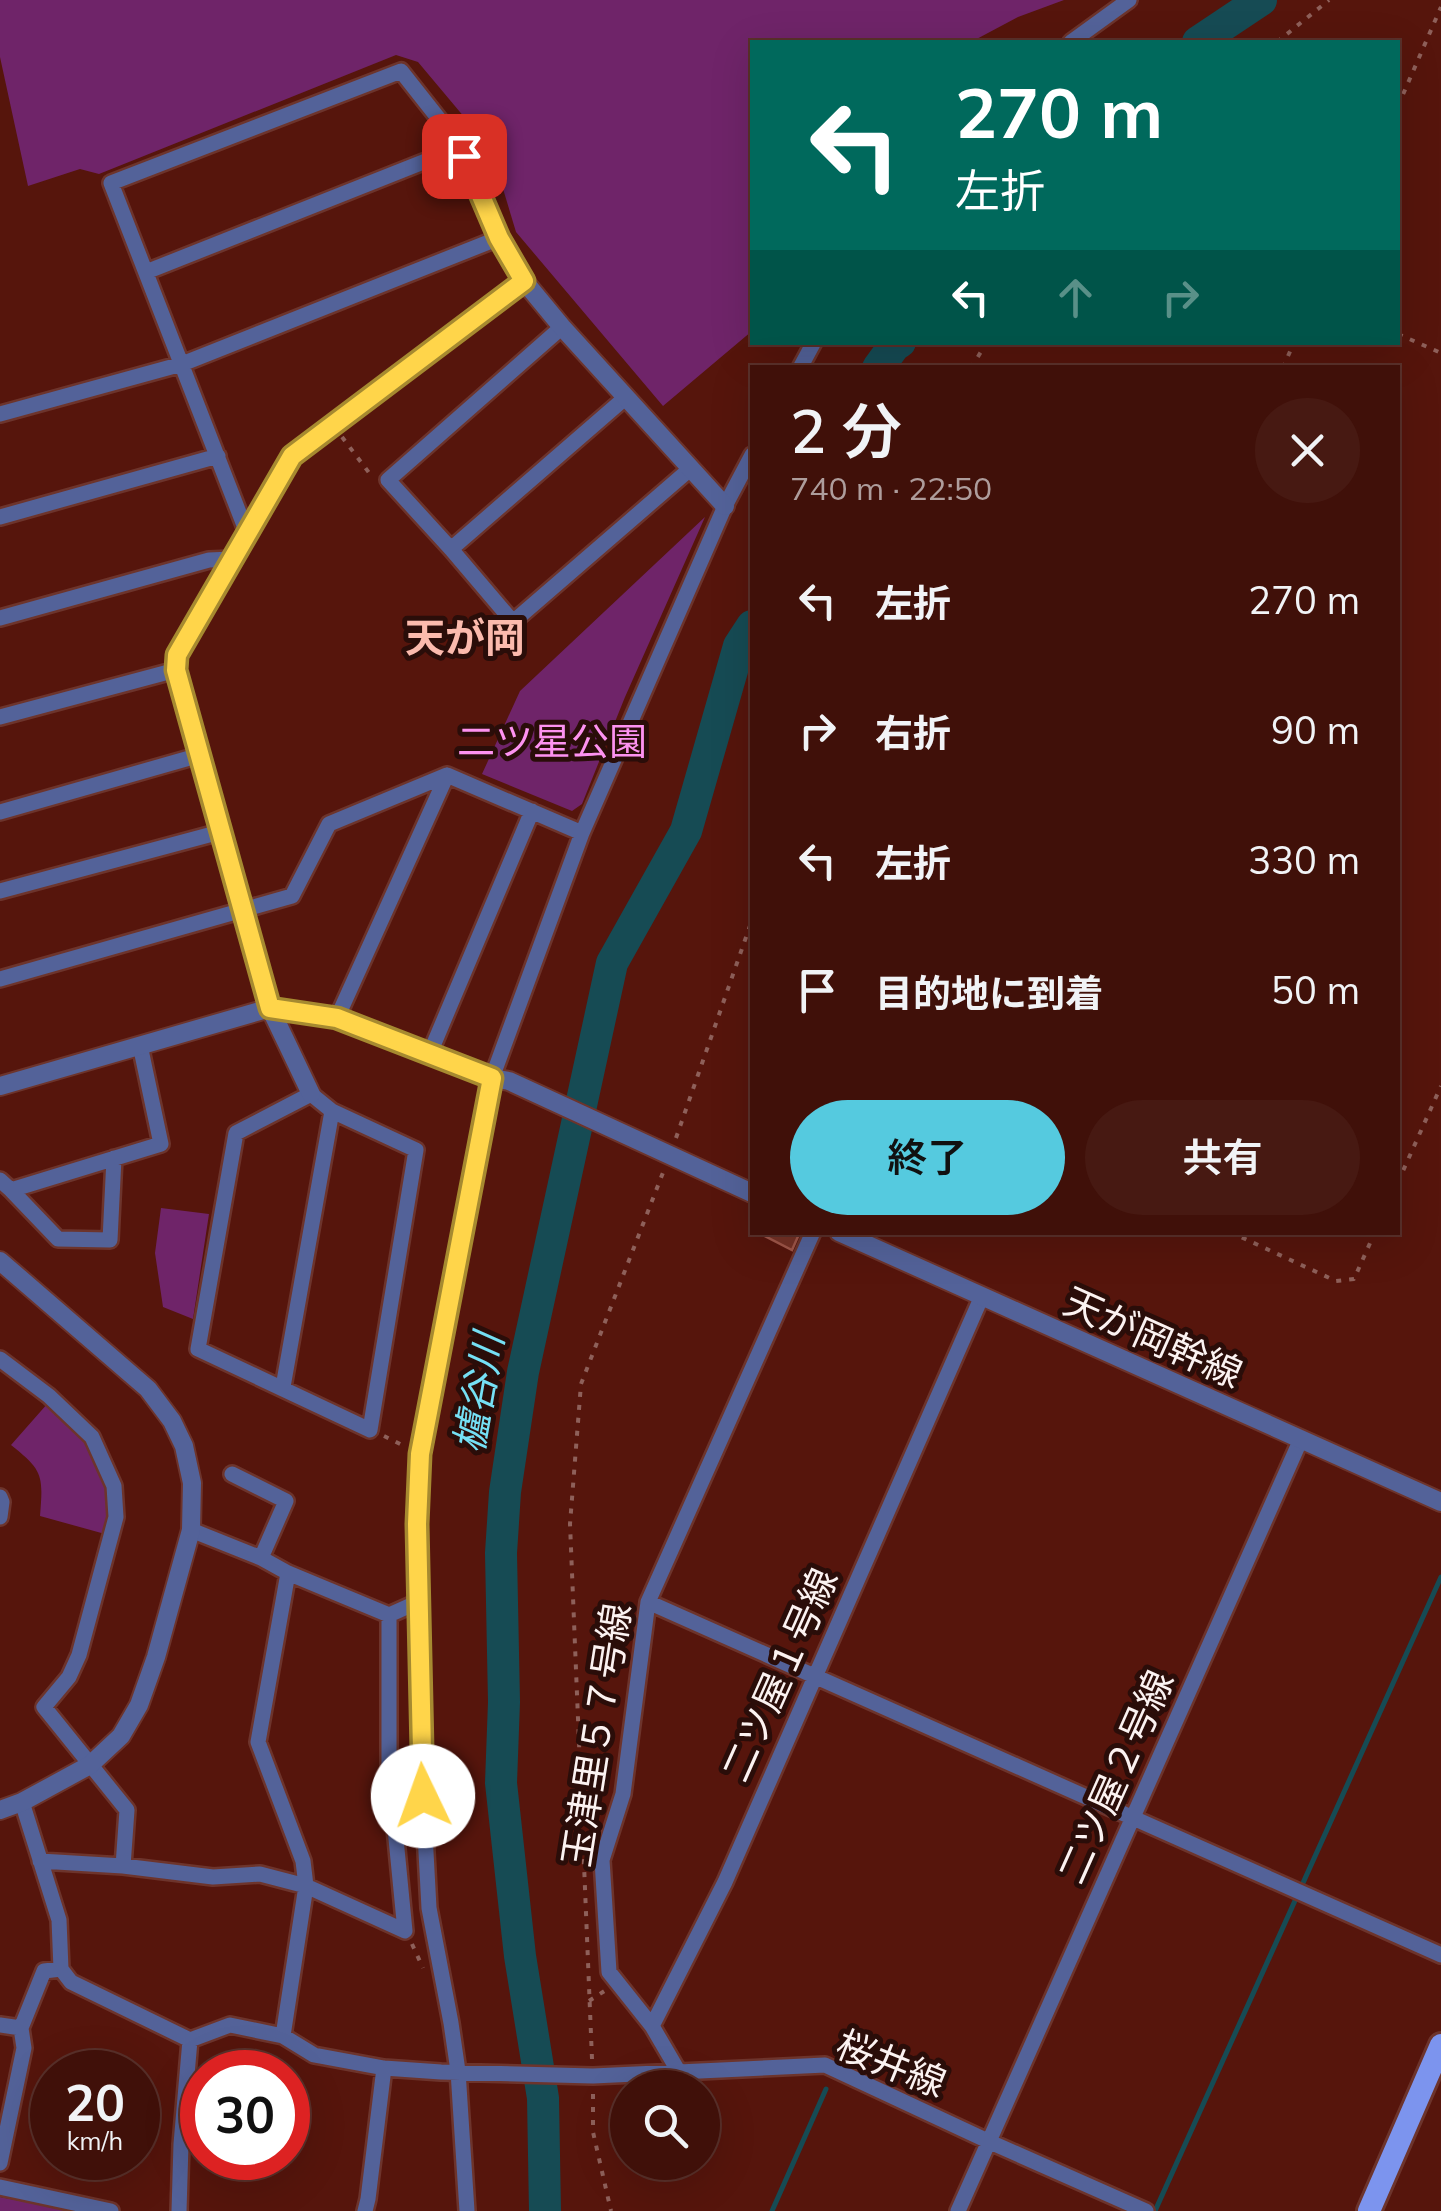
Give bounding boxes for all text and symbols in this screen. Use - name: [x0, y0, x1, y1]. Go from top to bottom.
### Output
- text: 270 m: [955, 68, 1163, 156]
- icon: left: [790, 80, 920, 210]
- pin: [422, 114, 507, 199]
- icon: arrive: [437, 129, 492, 184]
- text: 左折: [955, 162, 1045, 218]
- icon: left: [943, 270, 998, 325]
- icon: ahead: [1048, 270, 1103, 325]
- icon: right: [1153, 270, 1208, 325]
- text: 2 分: [790, 393, 902, 468]
- button: close: [1255, 398, 1360, 503]
- text: 740 m · 22:50: [790, 468, 992, 508]
- icon: left: [790, 573, 845, 628]
- text: 270 m: [1248, 576, 1360, 624]
- text: 左折: [875, 579, 951, 627]
- district label: 天が岡: [405, 612, 525, 662]
- icon: right: [790, 703, 845, 758]
- text: 90 m: [1271, 706, 1360, 754]
- text: 右折: [875, 709, 951, 757]
- park label: 二ツ星公園: [457, 717, 647, 765]
- icon: left: [790, 833, 845, 888]
- text: 330 m: [1248, 836, 1360, 884]
- text: 左折: [875, 839, 951, 887]
- icon: arrive: [790, 963, 845, 1018]
- text: 50 m: [1271, 966, 1360, 1014]
- text: 目的地に到着: [875, 969, 1103, 1017]
- button: 終了: [790, 1100, 1065, 1215]
- button: 共有: [1085, 1100, 1360, 1215]
- street label: 天が岡幹線: [1057, 1277, 1250, 1398]
- water label: 櫨谷川: [443, 1325, 514, 1456]
- street label: 二ツ屋１号線: [711, 1561, 847, 1789]
- street label: 玉津里５７号線: [552, 1600, 641, 1870]
- street label: 二ツ屋２号線: [1047, 1663, 1183, 1891]
- position arrow: [371, 1744, 475, 1848]
- street label: 桜井線: [830, 2019, 953, 2107]
- speed limit sign: 30: [180, 2050, 310, 2180]
- map controls: [610, 2070, 720, 2180]
- button: search: [610, 2070, 720, 2180]
- text: 20: [65, 2071, 125, 2134]
- text: km/h: [67, 2125, 123, 2156]

